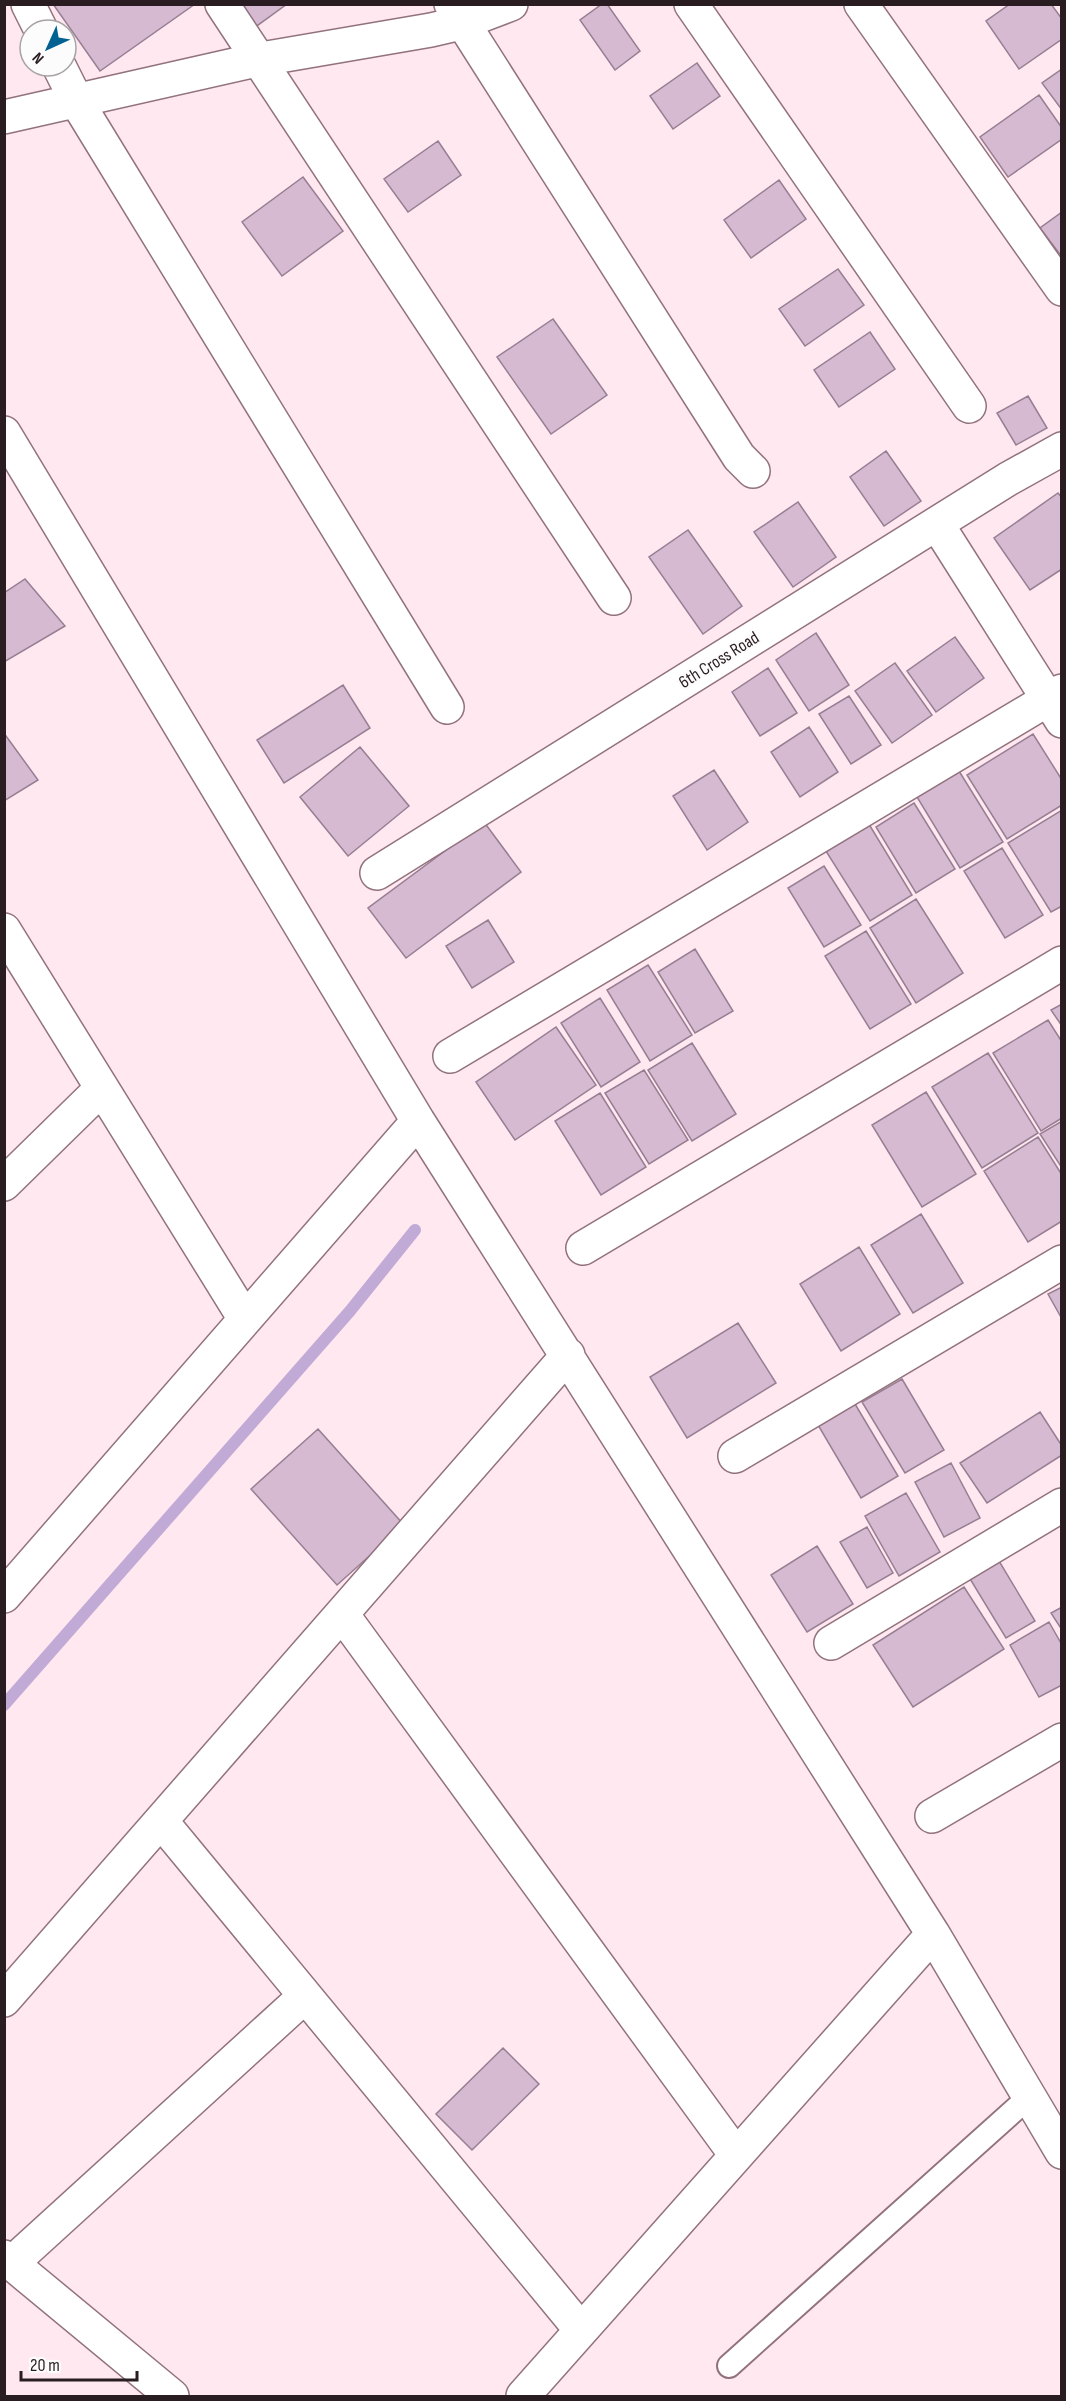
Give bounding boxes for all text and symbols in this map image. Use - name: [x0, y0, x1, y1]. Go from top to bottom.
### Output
- north arrow: [18, 18, 78, 78]
- text: N: [29, 48, 48, 67]
- street label: 6th Cross Road: [675, 627, 763, 693]
- scale bar: [21, 2344, 136, 2382]
- text: 20 m: [30, 2355, 60, 2376]

